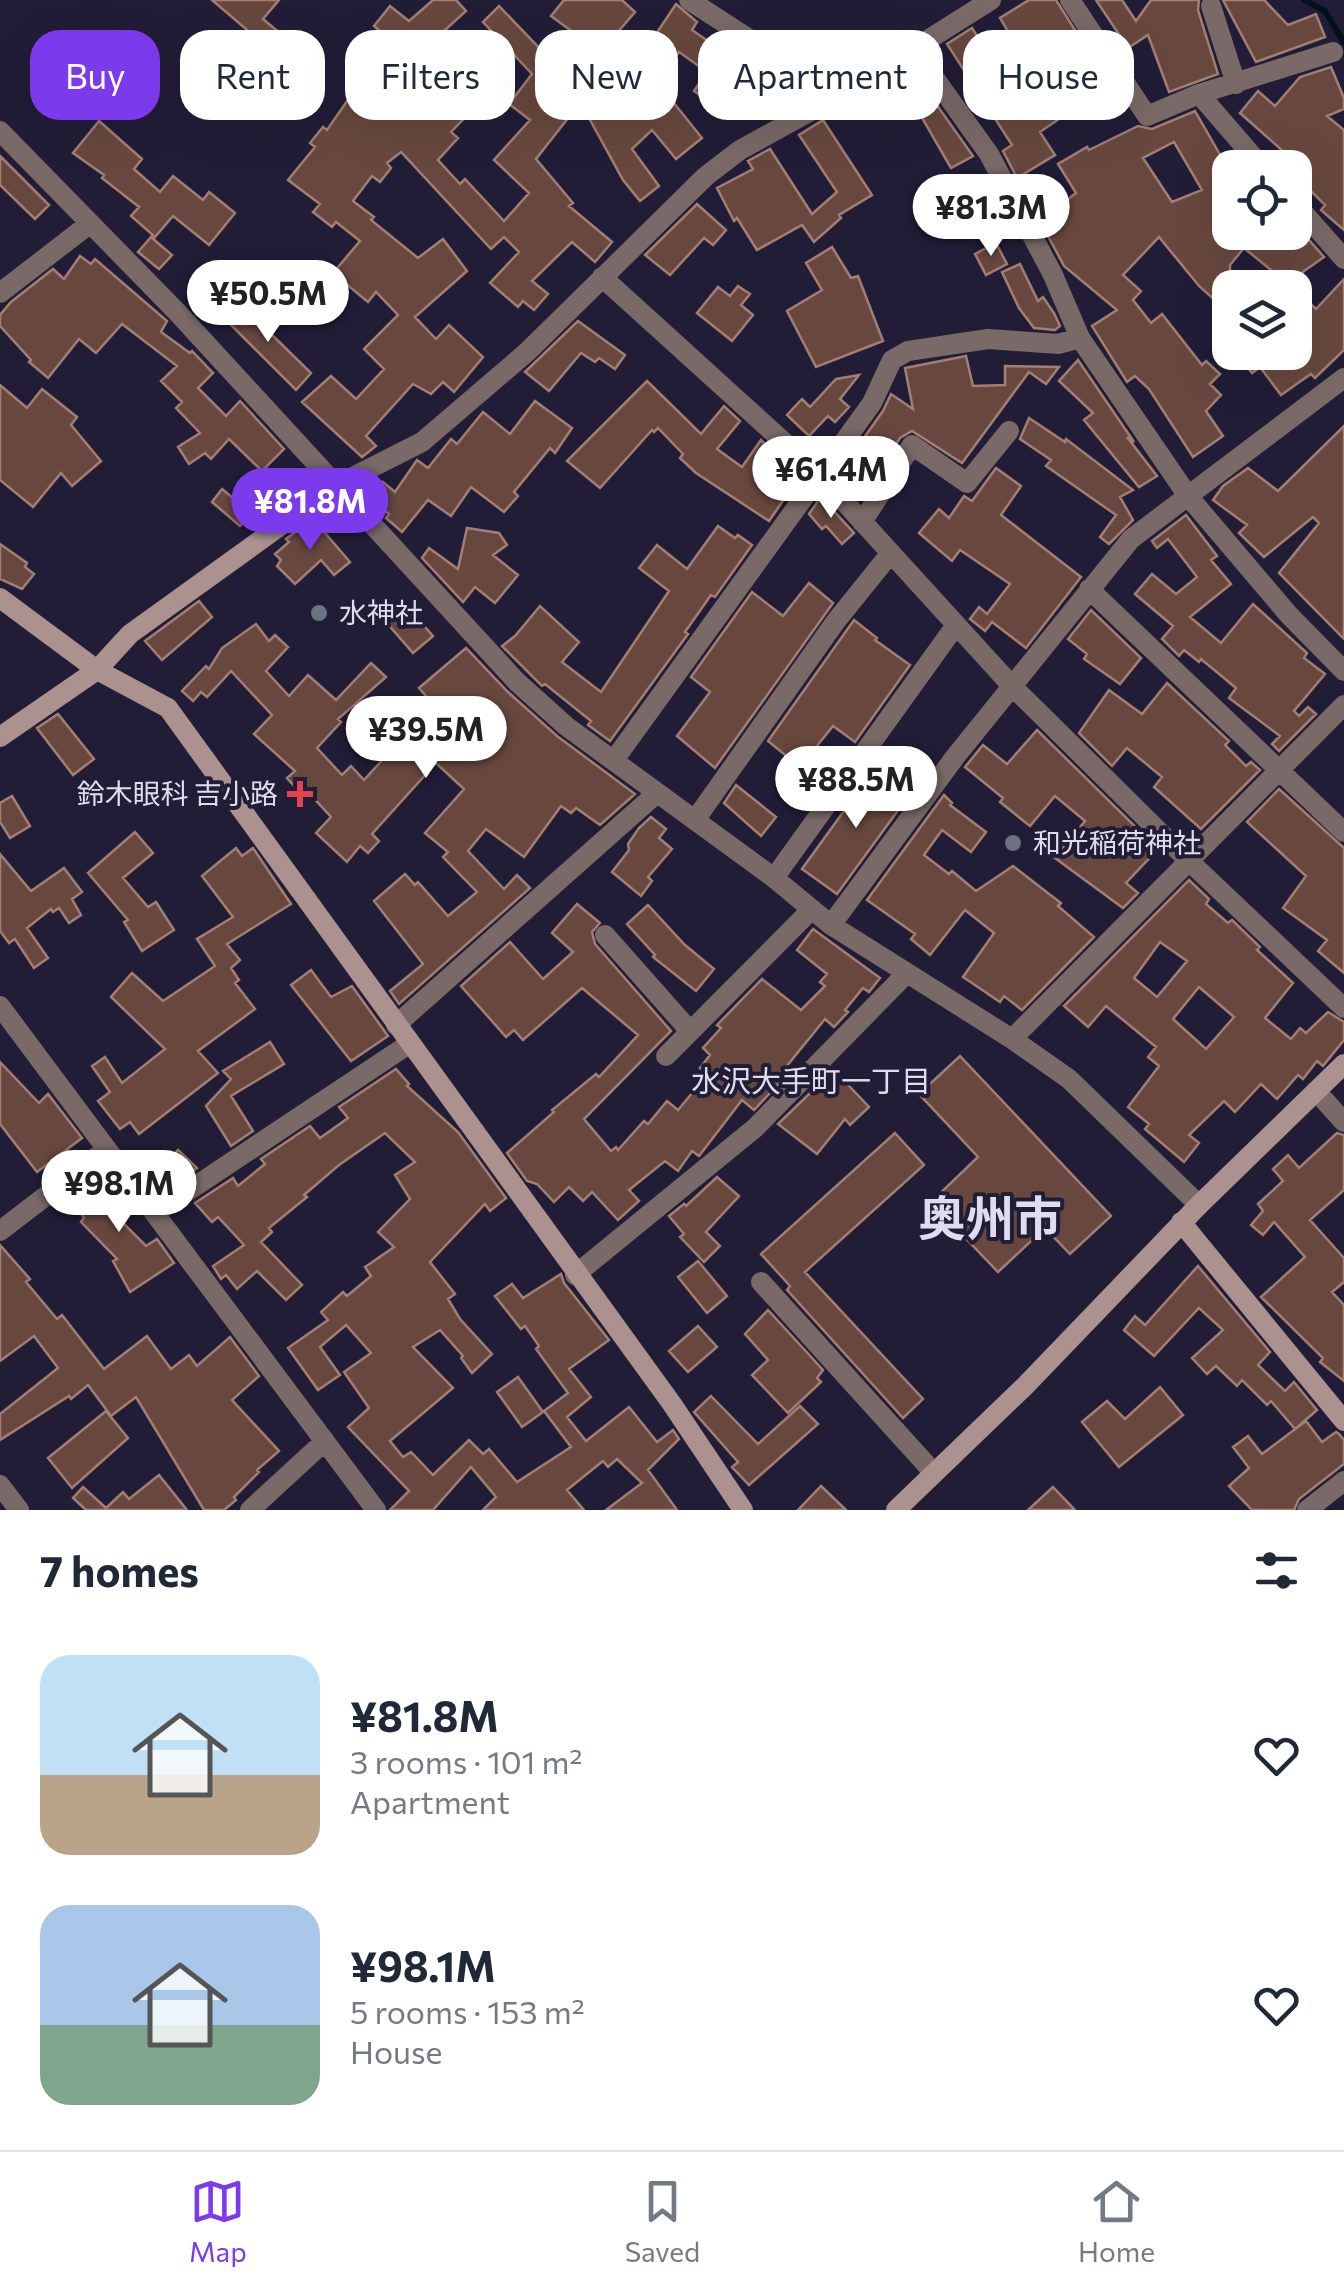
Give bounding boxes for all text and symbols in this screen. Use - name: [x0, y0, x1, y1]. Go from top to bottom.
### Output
- chip: Buy: [30, 30, 160, 120]
- chip: Rent: [180, 30, 325, 120]
- chip: Filters: [345, 30, 515, 120]
- chip: New: [535, 30, 678, 120]
- chip: Apartment: [698, 30, 943, 120]
- chip: House: [963, 30, 1134, 120]
- map controls: [1212, 150, 1312, 370]
- button: locate: [1212, 150, 1312, 250]
- pin: ¥81.3M: [910, 174, 1072, 259]
- text: ¥81.3M: [935, 186, 1047, 226]
- pin: ¥50.5M: [187, 260, 349, 345]
- button: layers: [1212, 270, 1312, 370]
- text: ¥50.5M: [209, 272, 327, 312]
- pin: ¥61.4M: [750, 436, 912, 521]
- text: ¥61.4M: [774, 448, 888, 488]
- pin: ¥81.8M: [229, 468, 391, 553]
- text: ¥81.8M: [253, 480, 367, 520]
- place label: 水神社: [339, 595, 423, 629]
- marker: 水神社: [308, 602, 330, 624]
- pin: ¥39.5M: [345, 696, 507, 781]
- text: ¥39.5M: [368, 708, 484, 748]
- pin: ¥88.5M: [775, 746, 937, 831]
- text: ¥88.5M: [797, 758, 915, 798]
- place label: 鈴木眼科 吉小路: [77, 776, 278, 810]
- marker: 鈴木眼科 吉小路: [287, 781, 313, 807]
- place label: 和光稲荷神社: [1033, 825, 1201, 859]
- marker: 和光稲荷神社: [1002, 832, 1024, 854]
- district label: 水沢大手町一丁目: [691, 1061, 931, 1098]
- pin: ¥98.1M: [38, 1150, 200, 1235]
- text: ¥98.1M: [64, 1162, 175, 1202]
- district label: 奥州市: [918, 1187, 1062, 1246]
- icon: filters: [1249, 1543, 1304, 1598]
- text: 7 homes: [40, 1544, 199, 1596]
- text: ¥81.8M: [350, 1689, 499, 1741]
- icon: home: [120, 1695, 240, 1815]
- icon: heart: [1249, 1728, 1304, 1783]
- text: 3 rooms · 101 m²: [350, 1741, 582, 1781]
- text: Apartment: [350, 1781, 510, 1821]
- text: ¥98.1M: [350, 1939, 496, 1991]
- icon: home: [120, 1945, 240, 2065]
- icon: heart: [1249, 1978, 1304, 2033]
- text: 5 rooms · 153 m²: [350, 1991, 585, 2031]
- text: House: [350, 2031, 442, 2071]
- tab: Map: [189, 2174, 247, 2268]
- tab: Saved: [625, 2174, 700, 2268]
- tab: Home: [1078, 2174, 1155, 2268]

